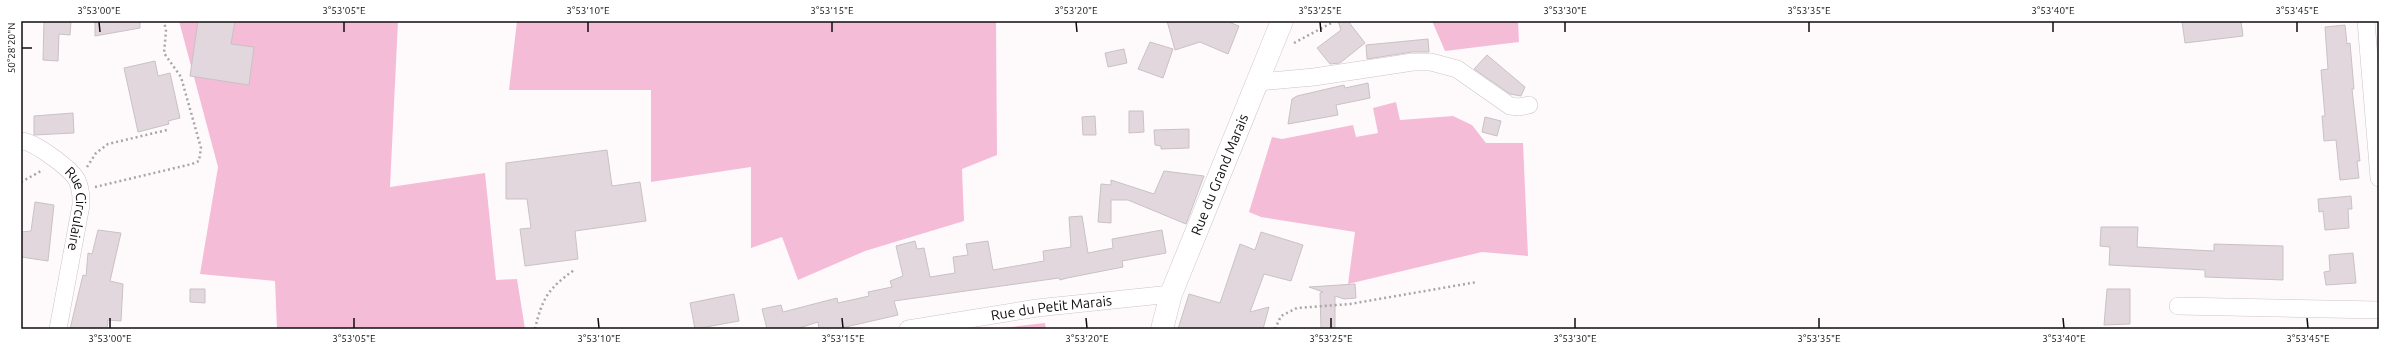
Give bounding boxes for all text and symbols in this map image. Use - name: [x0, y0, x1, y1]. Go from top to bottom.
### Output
- text: 3°53'00"E: [77, 5, 121, 16]
- text: 3°53'05"E: [322, 5, 366, 16]
- text: 3°53'10"E: [566, 5, 610, 16]
- text: 3°53'15"E: [810, 5, 854, 16]
- text: 3°53'20"E: [1054, 5, 1098, 16]
- text: 3°53'25"E: [1298, 5, 1342, 16]
- text: 3°53'30"E: [1543, 5, 1587, 16]
- text: 3°53'35"E: [1787, 5, 1831, 16]
- text: 3°53'40"E: [2031, 5, 2075, 16]
- text: 3°53'45"E: [2275, 5, 2319, 16]
- text: 50°28'20"N: [6, 23, 17, 73]
- street label: Rue du Grand Marais: [1188, 112, 1251, 238]
- street label: Rue Circulaire: [62, 163, 89, 252]
- street label: Rue du Petit Marais: [990, 292, 1113, 323]
- text: 3°53'00"E: [88, 333, 132, 344]
- text: 3°53'05"E: [332, 333, 376, 344]
- text: 3°53'10"E: [577, 333, 621, 344]
- text: 3°53'15"E: [821, 333, 865, 344]
- text: 3°53'20"E: [1065, 333, 1109, 344]
- text: 3°53'25"E: [1309, 333, 1353, 344]
- text: 3°53'30"E: [1553, 333, 1597, 344]
- text: 3°53'35"E: [1797, 333, 1841, 344]
- text: 3°53'40"E: [2042, 333, 2086, 344]
- text: 3°53'45"E: [2286, 333, 2330, 344]

